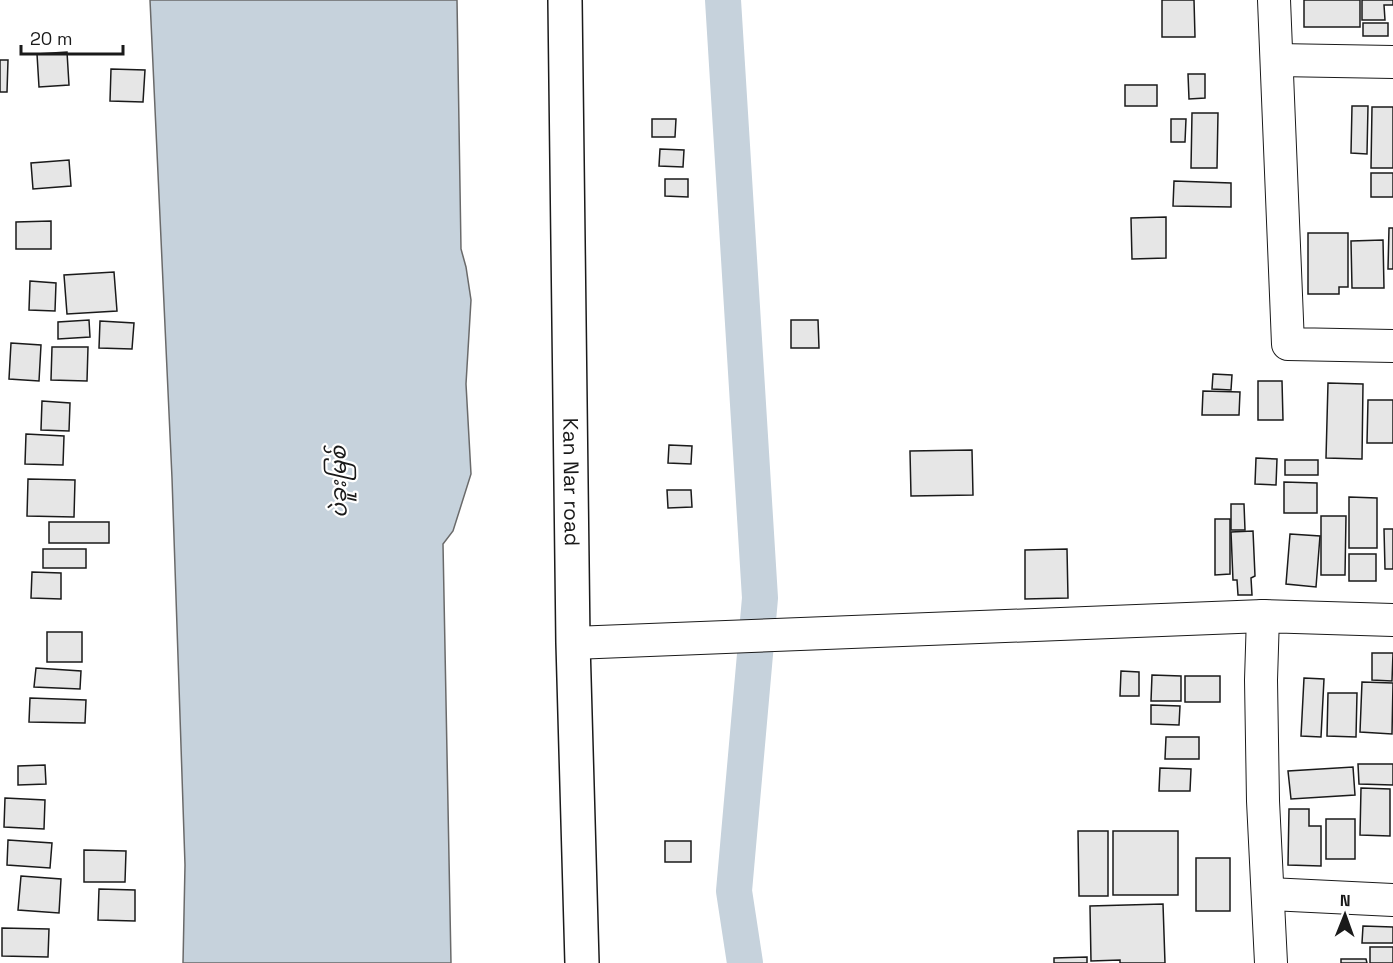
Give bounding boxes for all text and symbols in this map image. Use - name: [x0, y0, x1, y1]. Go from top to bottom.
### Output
- scale bar: [21, 18, 123, 56]
- text: 20 m: [30, 27, 73, 50]
- street label: Kan Nar road: [557, 418, 586, 546]
- water label: ပဲခူးမြစ်: [322, 444, 358, 518]
- north arrow: [1315, 885, 1375, 945]
- text: N: [1340, 890, 1351, 911]

